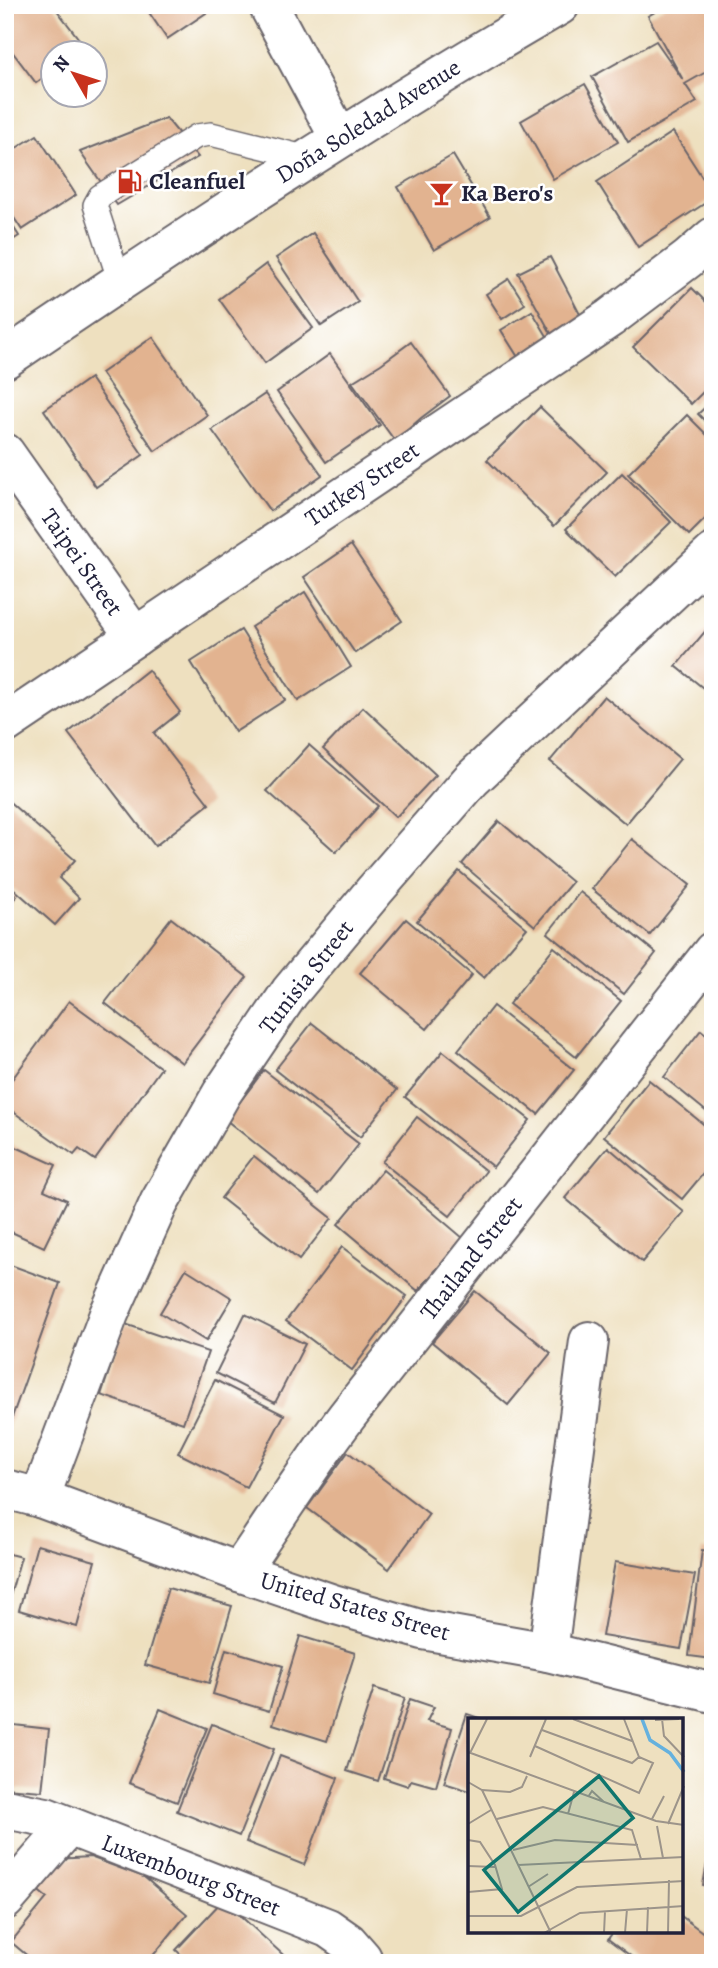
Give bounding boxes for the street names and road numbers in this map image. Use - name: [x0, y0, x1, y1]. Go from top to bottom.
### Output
- street label: Doña Soledad Avenue: [270, 51, 466, 191]
- street label: Turkey Street: [299, 434, 425, 534]
- street label: Taipei Street: [33, 502, 131, 622]
- street label: Tunisia Street: [251, 913, 361, 1041]
- street label: Thailand Street: [413, 1190, 529, 1326]
- street label: United States Street: [256, 1564, 454, 1648]
- street label: Luxembourg Street: [97, 1826, 285, 1924]

